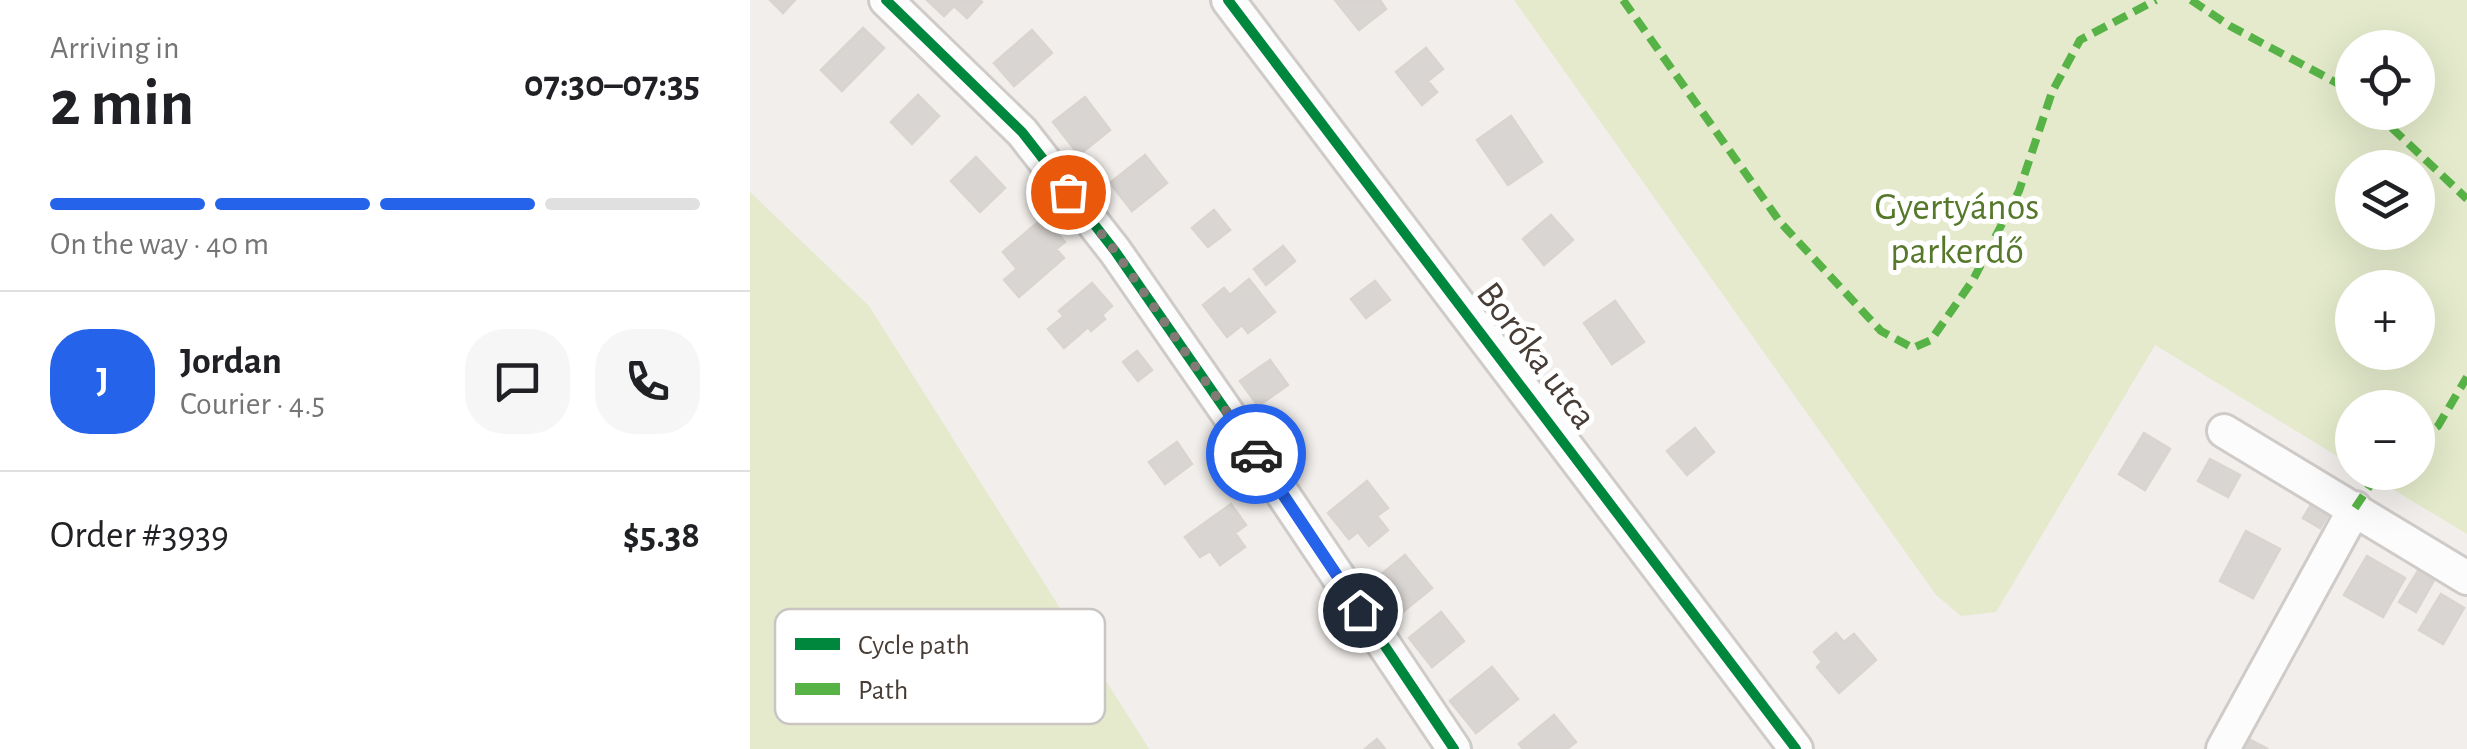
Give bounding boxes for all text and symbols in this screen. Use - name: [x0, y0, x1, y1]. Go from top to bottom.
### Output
- map controls: [2335, 30, 2435, 490]
- button: locate: [2335, 30, 2435, 130]
- text: Arriving in: [50, 32, 179, 64]
- text: 07:30–07:35: [524, 66, 700, 104]
- text: 2 min: [50, 72, 194, 137]
- pin: [1026, 150, 1111, 235]
- button: layers: [2335, 150, 2435, 250]
- icon: bag: [1041, 165, 1096, 220]
- park label: Gyertyános parkerdő: [1875, 189, 2039, 271]
- text: On the way · 40 m: [50, 228, 269, 260]
- button: +: [2335, 270, 2435, 370]
- street label: Boróka utca: [1469, 276, 1603, 436]
- button: chat: [465, 329, 570, 434]
- button: phone: [595, 329, 700, 434]
- text: Jordan: [180, 343, 282, 381]
- text: J: [96, 362, 109, 400]
- text: Courier · 4.5: [180, 388, 325, 420]
- button: −: [2335, 390, 2435, 490]
- courier: [1206, 404, 1306, 504]
- icon: car: [1229, 427, 1284, 482]
- text: Order #3939: [50, 517, 229, 555]
- text: $5.38: [623, 517, 700, 555]
- pin: [1318, 568, 1403, 653]
- icon: home: [1333, 583, 1388, 638]
- legend: [775, 609, 1105, 724]
- text: Cycle path: [858, 632, 970, 660]
- text: Path: [858, 677, 908, 705]

